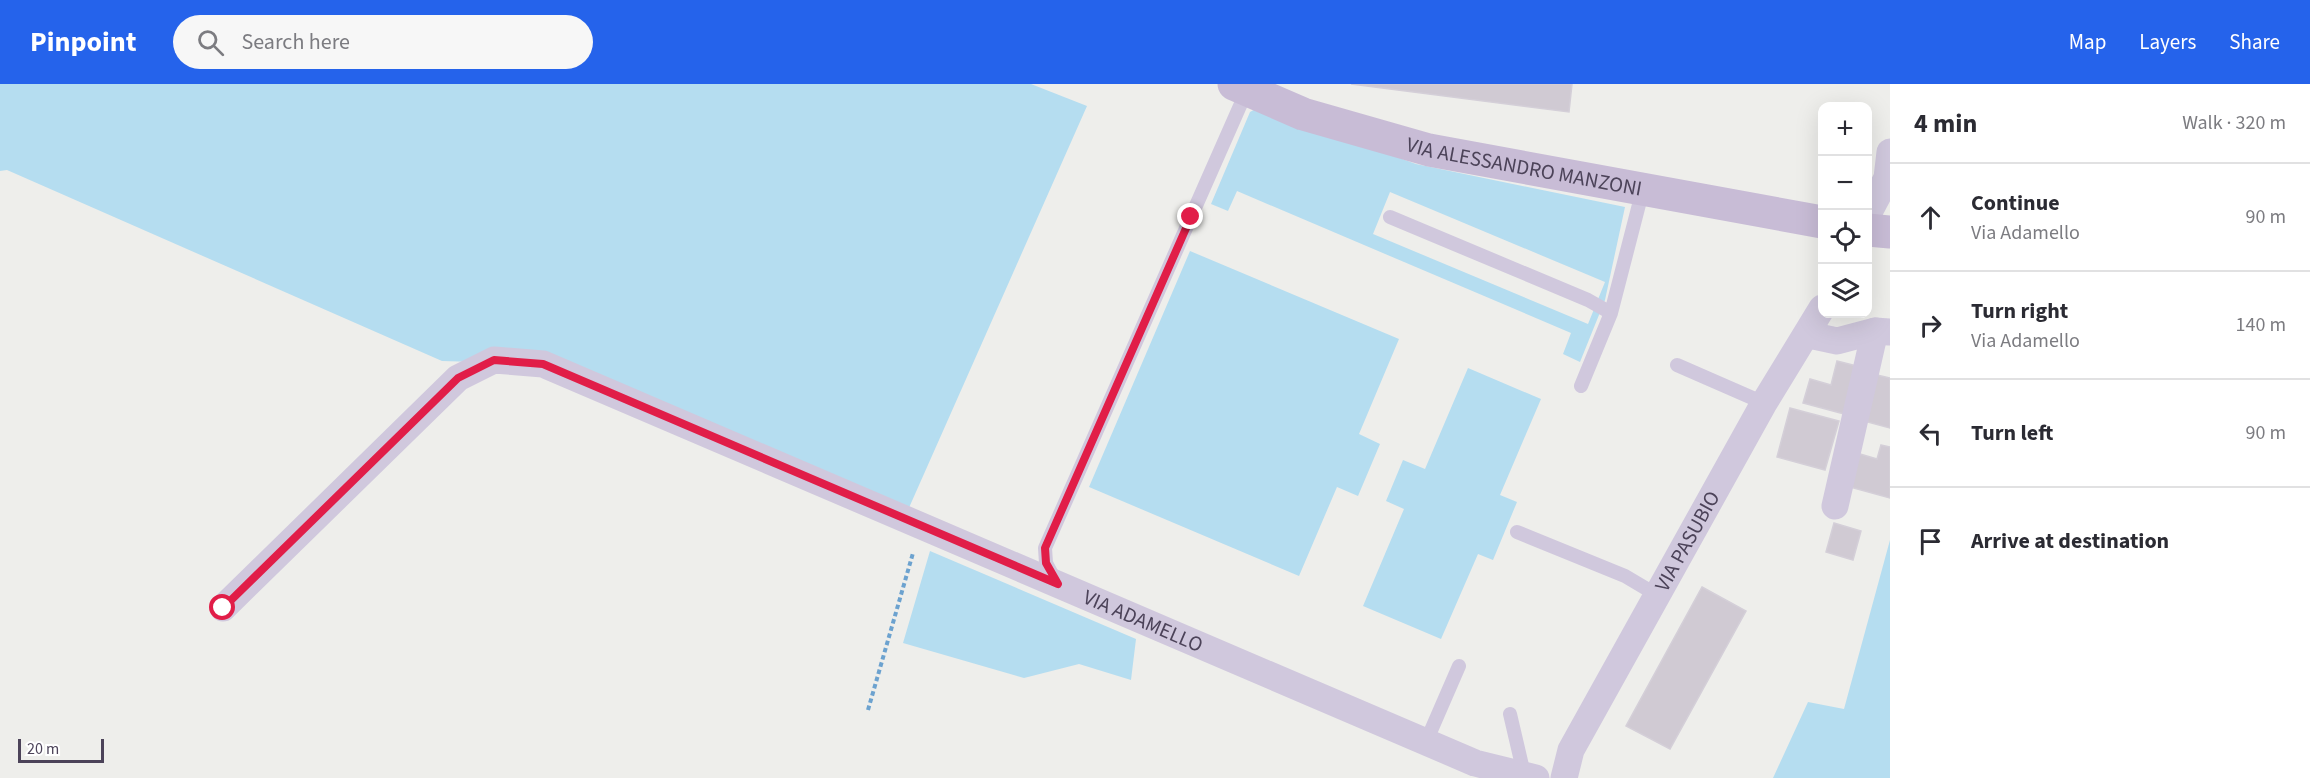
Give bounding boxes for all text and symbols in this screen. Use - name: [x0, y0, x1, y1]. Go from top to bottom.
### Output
- search box: [173, 15, 593, 69]
- text: Pinpoint: [30, 22, 137, 62]
- icon: search: [194, 26, 227, 59]
- text: Search here: [242, 26, 350, 58]
- text: Map: [2069, 27, 2106, 57]
- text: Layers: [2139, 27, 2196, 57]
- text: Share: [2229, 27, 2280, 57]
- map controls: [1818, 102, 1872, 318]
- button: +: [1818, 102, 1872, 156]
- text: 4 min: [1914, 105, 1977, 142]
- text: Walk · 320 m: [2182, 109, 2286, 137]
- street label: VIA ALESSANDRO MANZONI: [1403, 129, 1644, 204]
- button: −: [1818, 156, 1872, 210]
- text: Continue: [1971, 187, 2060, 219]
- icon: ahead: [1914, 201, 1947, 234]
- route end: [1177, 203, 1203, 229]
- text: 90 m: [2246, 203, 2286, 231]
- button: locate: [1818, 210, 1872, 264]
- text: Via Adamello: [1971, 219, 2080, 247]
- button: layers: [1818, 264, 1872, 318]
- text: Turn right: [1971, 295, 2068, 327]
- icon: right: [1914, 309, 1947, 342]
- text: 140 m: [2236, 311, 2286, 339]
- text: Via Adamello: [1971, 327, 2080, 355]
- icon: left: [1914, 417, 1947, 450]
- text: Turn left: [1971, 417, 2053, 449]
- text: 90 m: [2246, 419, 2286, 447]
- street label: VIA PASUBIO: [1647, 485, 1727, 597]
- icon: arrive: [1914, 525, 1947, 558]
- text: Arrive at destination: [1971, 525, 2169, 557]
- street label: VIA ADAMELLO: [1078, 582, 1208, 660]
- route start: [209, 594, 235, 620]
- scale bar: [18, 736, 104, 764]
- text: 20 m: [27, 738, 59, 760]

